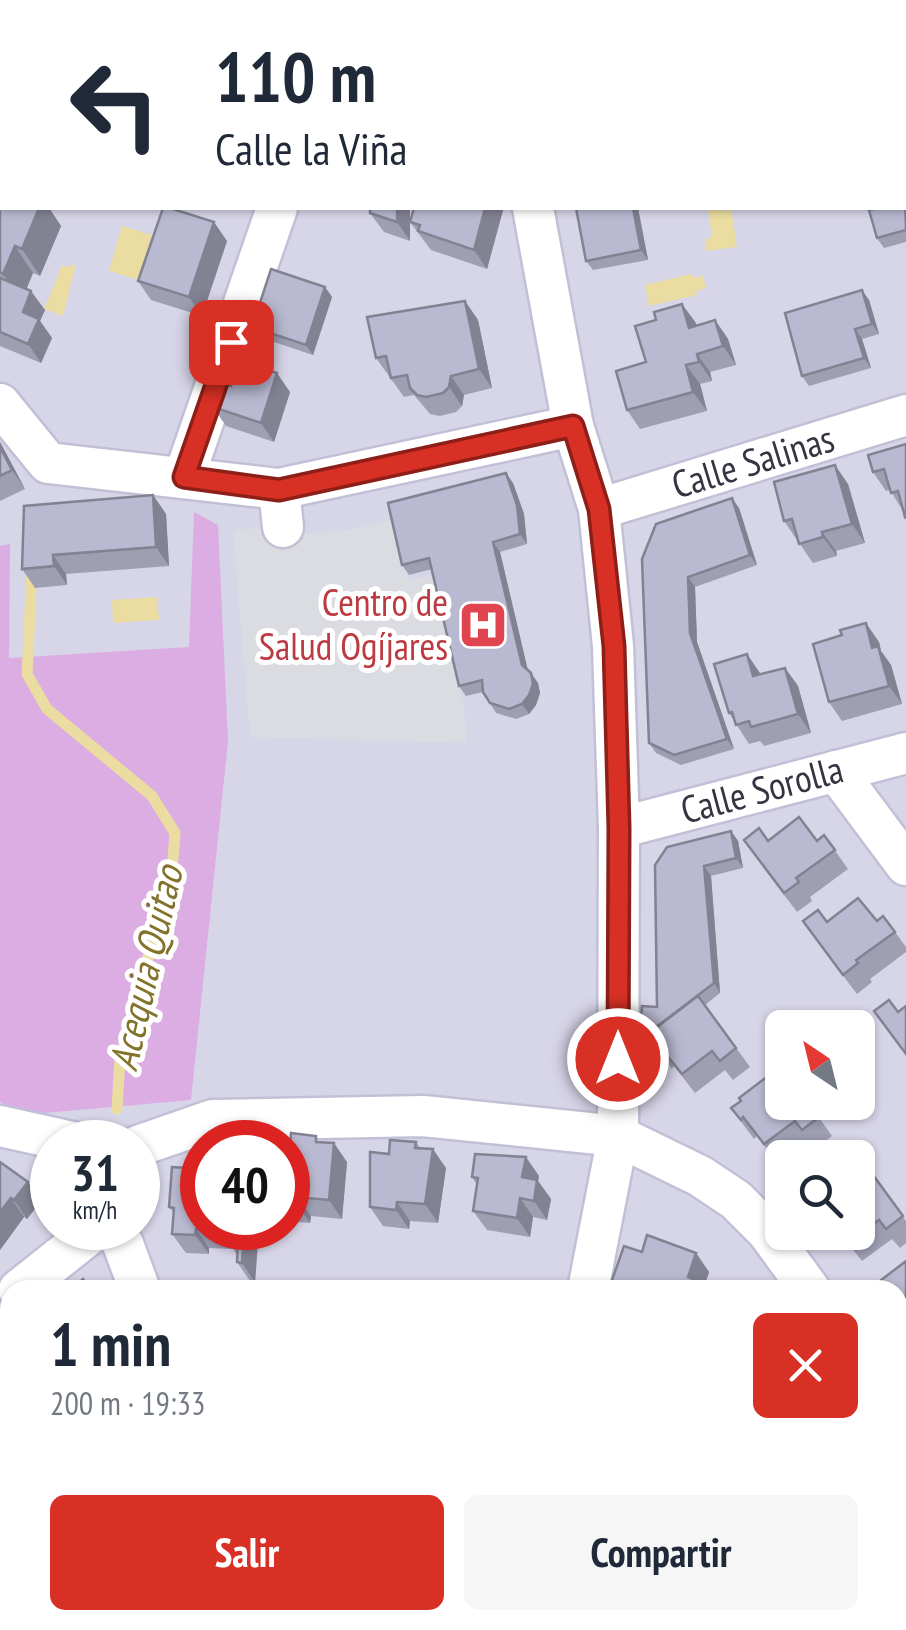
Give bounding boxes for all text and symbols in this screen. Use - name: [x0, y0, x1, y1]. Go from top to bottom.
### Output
- text: 110 m: [215, 31, 376, 121]
- icon: left: [50, 40, 180, 170]
- text: Calle la Viña: [215, 119, 407, 177]
- pin: [189, 300, 274, 385]
- icon: arrive: [204, 315, 259, 370]
- street label: Calle Salinas: [666, 413, 840, 508]
- place label: Centro de Salud Ogíjares: [259, 577, 448, 670]
- hospital icon: Centro de Salud Ogíjares: [457, 599, 509, 651]
- street label: Calle Sorolla: [675, 743, 848, 834]
- water label: Acequia Quitao: [96, 858, 194, 1075]
- position arrow: [566, 1007, 670, 1111]
- north arrow: [765, 1010, 875, 1120]
- map controls: [765, 1010, 875, 1250]
- speed limit sign: 40: [180, 1120, 310, 1250]
- text: 31: [71, 1140, 119, 1205]
- button: search: [765, 1140, 875, 1250]
- text: km/h: [73, 1194, 117, 1226]
- text: 1 min: [50, 1305, 171, 1383]
- button: close: [753, 1313, 858, 1418]
- text: 200 m · 19:33: [50, 1382, 205, 1424]
- button: Salir: [50, 1495, 444, 1610]
- button: Compartir: [464, 1495, 858, 1610]

